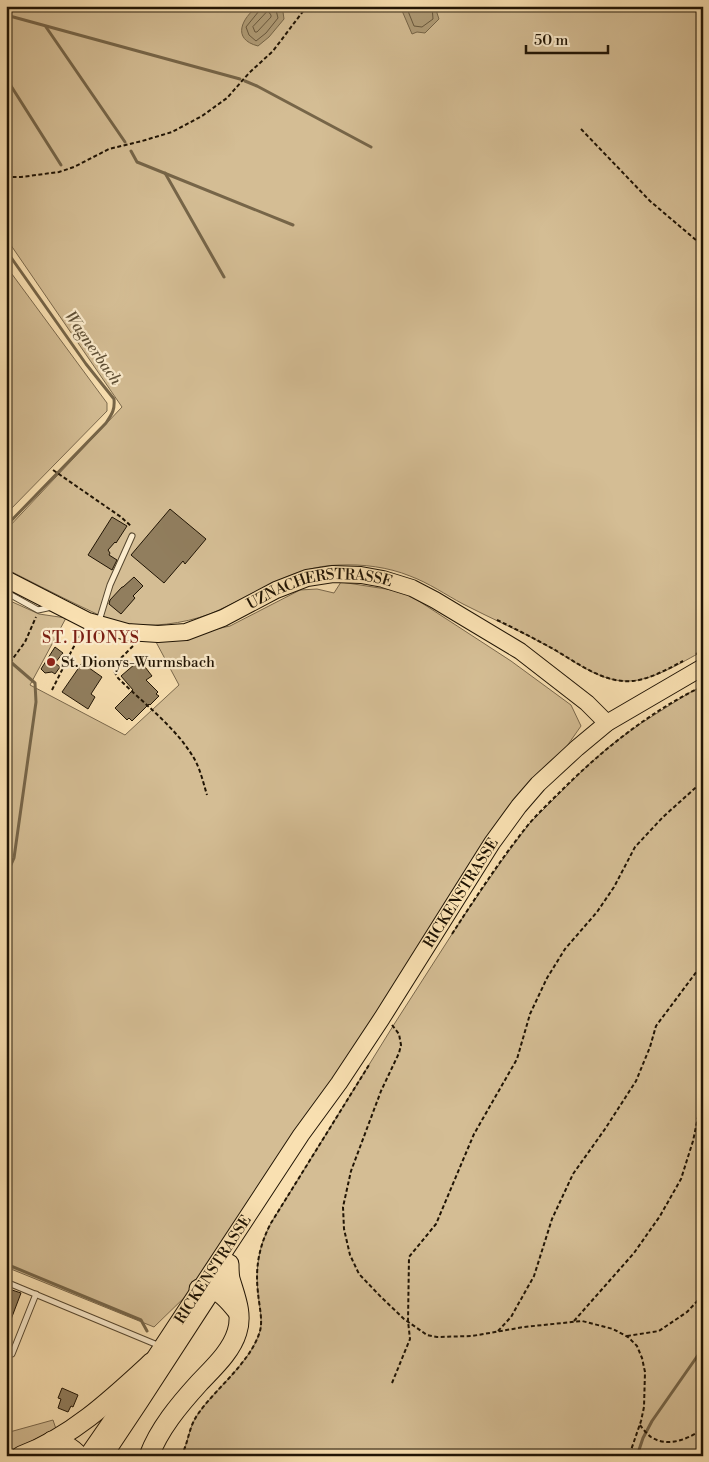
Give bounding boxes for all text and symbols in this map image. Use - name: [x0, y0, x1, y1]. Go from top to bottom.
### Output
- scale bar: [526, 22, 609, 54]
- text: 50 m: [534, 31, 568, 50]
- water label: Wagnerbach: [60, 307, 126, 389]
- street label: UZNACHERSTRASSE: [243, 564, 395, 613]
- district label: ST. DIONYS: [42, 628, 140, 648]
- place label: St. Dionys-Wurmsbach: [61, 653, 215, 672]
- marker: St. Dionys-Wurmsbach: [45, 656, 57, 668]
- street label: RICKENSTRASSE: [419, 834, 502, 951]
- street label: RICKENSTRASSE: [170, 1211, 255, 1327]

